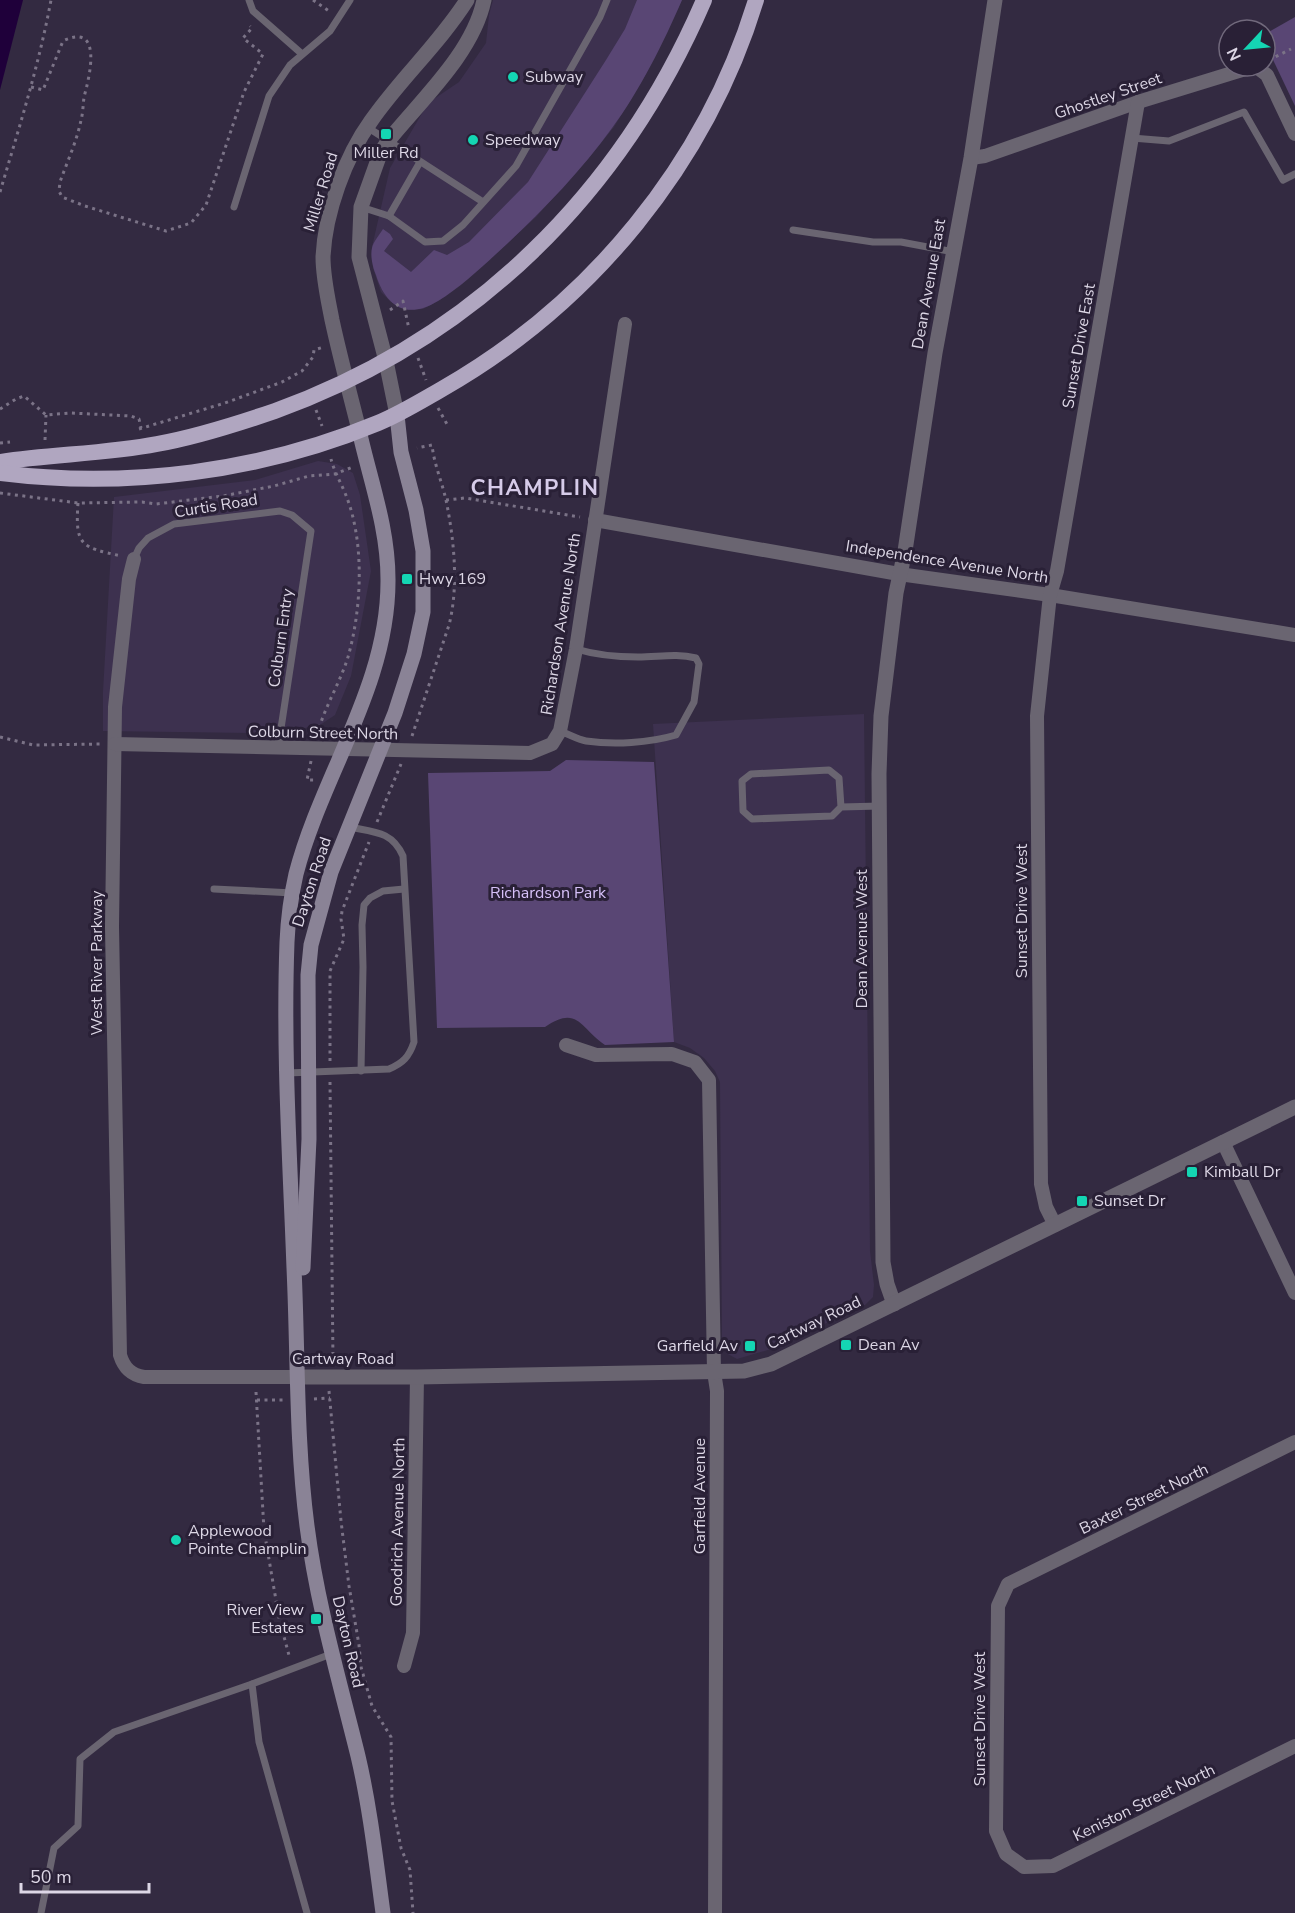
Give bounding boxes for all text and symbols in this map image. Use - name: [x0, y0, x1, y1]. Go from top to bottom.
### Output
- north arrow: [1217, 18, 1277, 78]
- text: N: [1222, 44, 1247, 64]
- place label: Subway: [525, 66, 584, 88]
- street label: Ghostley Street: [1052, 67, 1165, 125]
- marker: Subway: [506, 70, 520, 84]
- marker: Miller Rd: [379, 127, 393, 141]
- place label: Speedway: [485, 129, 561, 151]
- marker: Speedway: [466, 133, 480, 147]
- place label: Miller Rd: [354, 142, 419, 164]
- street label: Miller Road: [298, 149, 344, 235]
- street label: Dean Avenue East: [907, 217, 951, 351]
- street label: Sunset Drive East: [1057, 281, 1101, 410]
- district label: CHAMPLIN: [471, 473, 599, 503]
- street label: Curtis Road: [173, 489, 259, 523]
- street label: Richardson Avenue North: [536, 531, 586, 717]
- street label: Independence Avenue North: [844, 535, 1050, 589]
- place label: Hwy 169: [419, 568, 486, 590]
- marker: Hwy 169: [400, 572, 414, 586]
- street label: Colburn Entry: [263, 586, 299, 689]
- street label: Colburn Street North: [248, 721, 398, 745]
- street label: Dayton Road: [287, 834, 337, 930]
- street label: Sunset Drive West: [1011, 843, 1033, 978]
- street label: Dean Avenue West: [851, 869, 873, 1009]
- park label: Richardson Park: [490, 882, 607, 904]
- street label: West River Parkway: [86, 890, 108, 1036]
- place label: Kimball Dr: [1204, 1161, 1281, 1183]
- marker: Kimball Dr: [1185, 1165, 1199, 1179]
- place label: Sunset Dr: [1094, 1190, 1166, 1212]
- marker: Sunset Dr: [1075, 1194, 1089, 1208]
- street label: Cartway Road: [763, 1291, 865, 1355]
- place label: Dean Av: [858, 1334, 920, 1356]
- place label: Garfield Av: [657, 1335, 739, 1357]
- marker: Dean Av: [839, 1338, 853, 1352]
- marker: Garfield Av: [743, 1339, 757, 1353]
- street label: Cartway Road: [292, 1348, 394, 1370]
- street label: Goodrich Avenue North: [386, 1437, 410, 1607]
- street label: Garfield Avenue: [689, 1438, 711, 1554]
- street label: Baxter Street North: [1076, 1458, 1212, 1540]
- place label: Applewood Pointe Champlin: [188, 1520, 307, 1560]
- marker: Applewood Pointe Champlin: [169, 1533, 183, 1547]
- street label: Dayton Road: [327, 1594, 369, 1690]
- place label: River View Estates: [227, 1599, 305, 1639]
- marker: River View Estates: [309, 1612, 323, 1626]
- street label: Sunset Drive West: [969, 1651, 991, 1786]
- street label: Keniston Street North: [1069, 1759, 1219, 1847]
- scale bar: [21, 1856, 148, 1894]
- text: 50 m: [30, 1865, 72, 1889]

